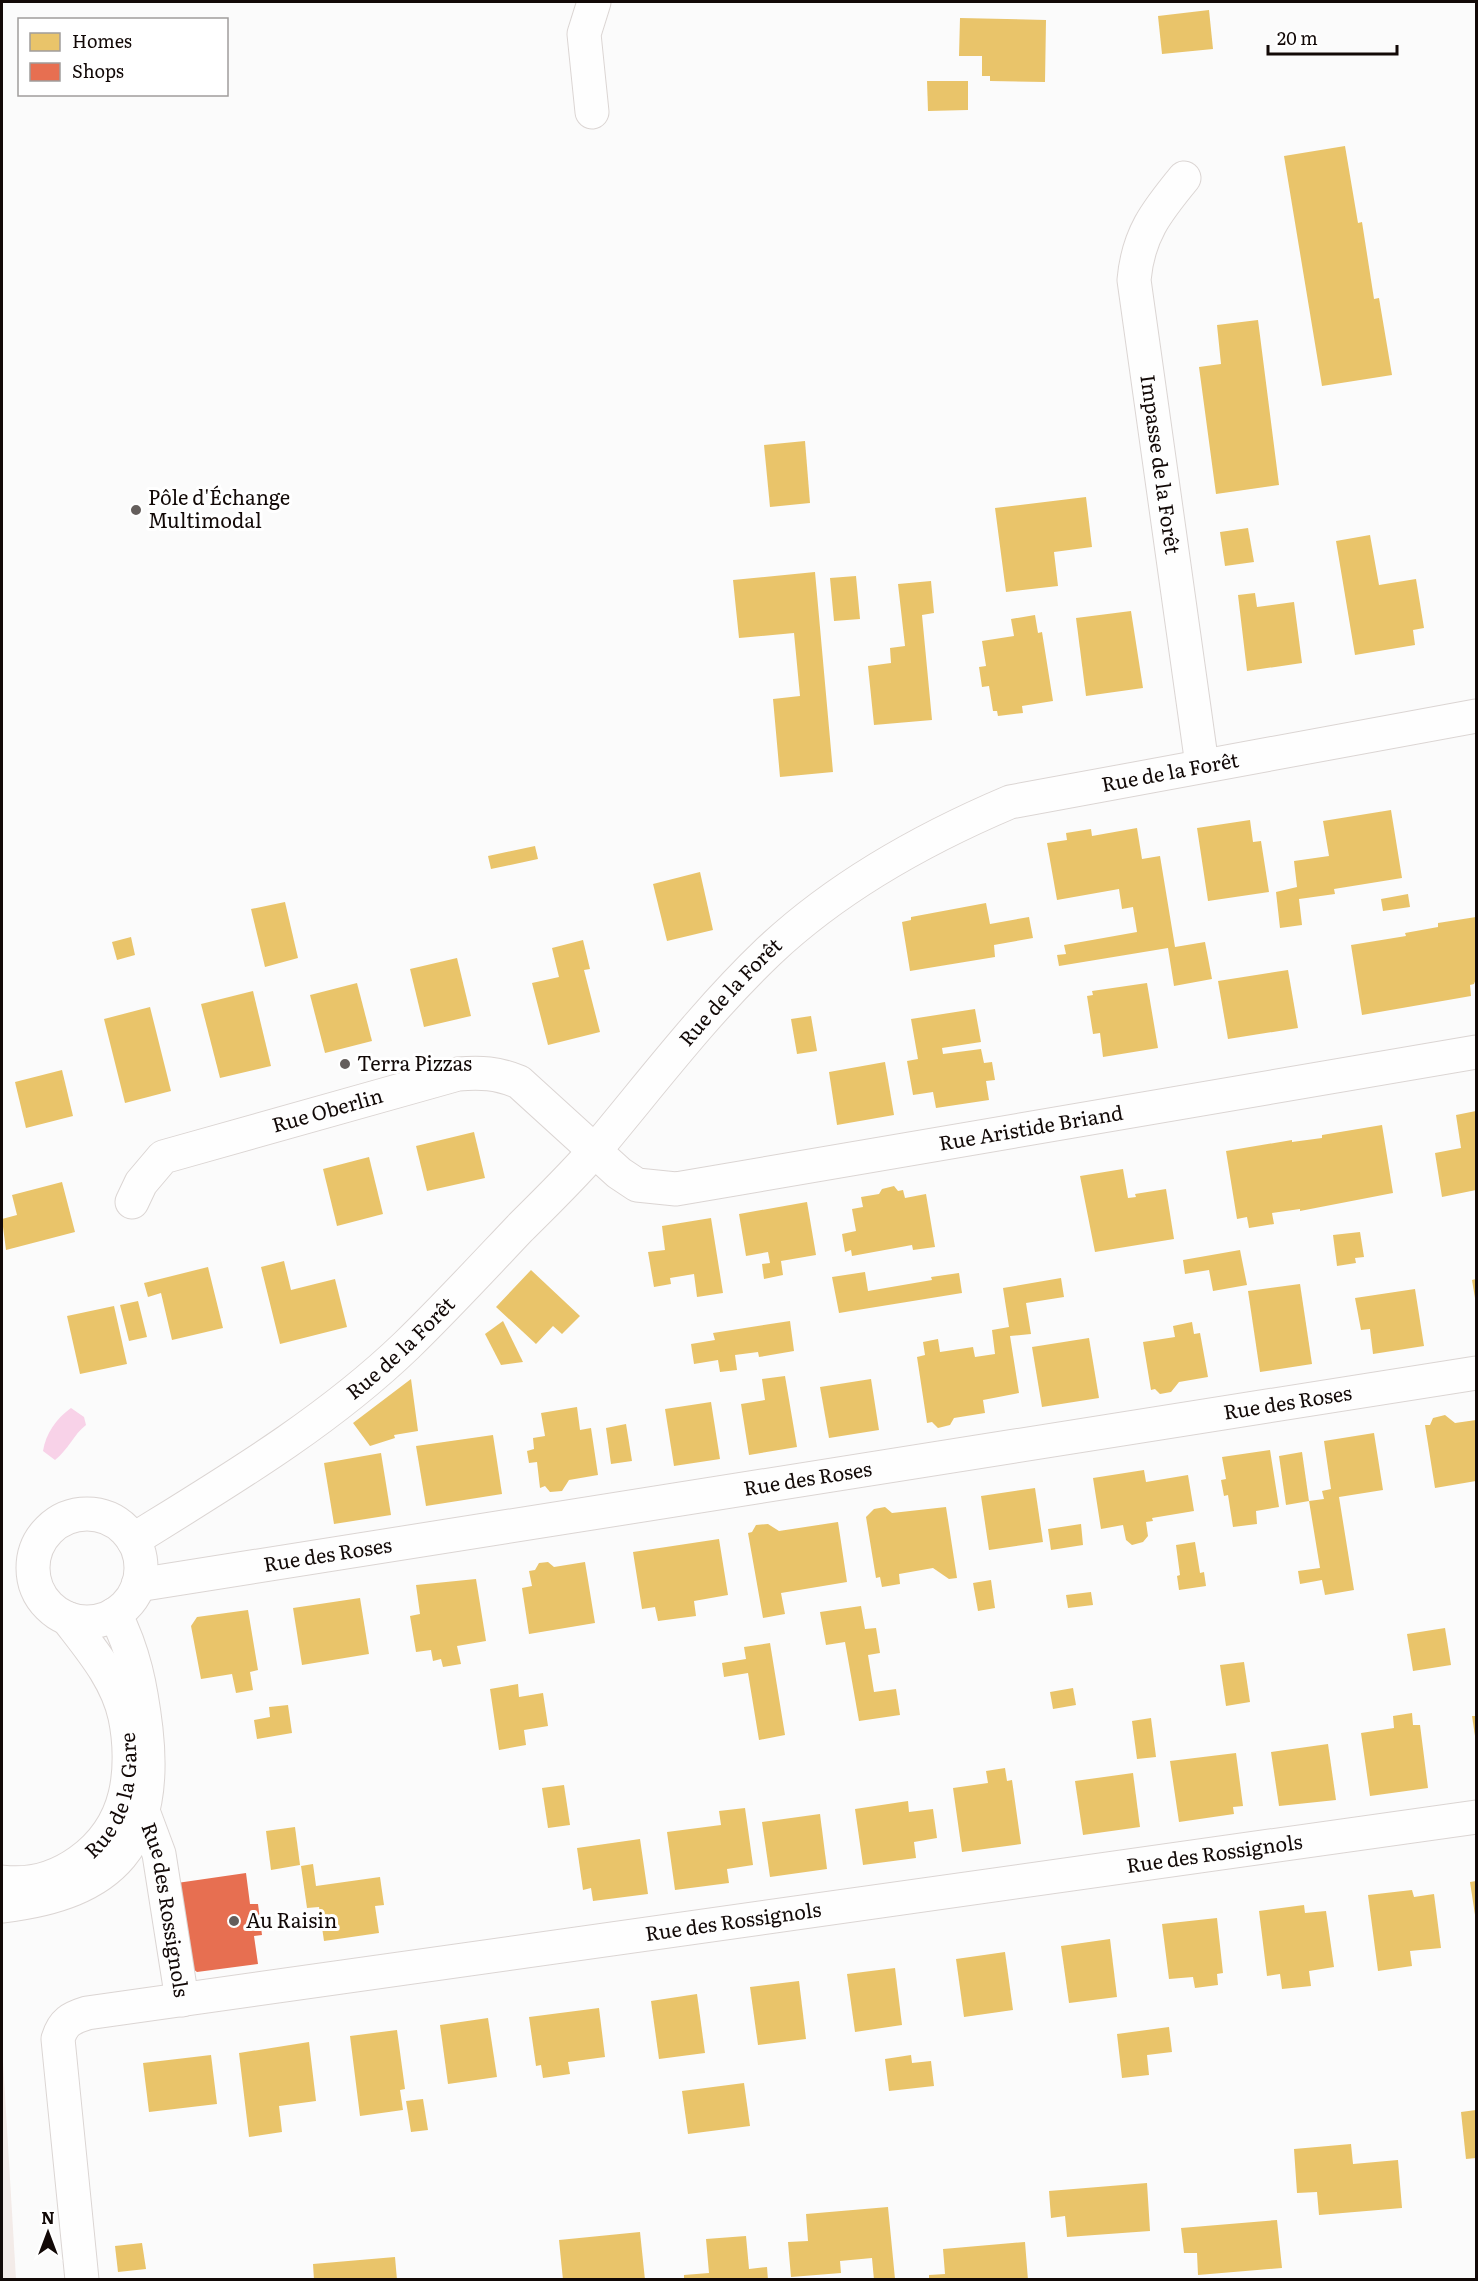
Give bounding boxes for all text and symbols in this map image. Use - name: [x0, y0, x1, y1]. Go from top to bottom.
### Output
- legend: [18, 18, 228, 96]
- scale bar: [1268, 18, 1397, 56]
- text: 20 m: [1277, 24, 1318, 51]
- text: Homes: [72, 27, 132, 54]
- text: Shops: [72, 57, 124, 84]
- street label: Impasse de la Forêt: [1134, 372, 1189, 556]
- place label: Pôle d'Échange Multimodal: [148, 481, 290, 534]
- marker: Pôle d'Échange Multimodal: [129, 503, 143, 517]
- street label: Rue de la Forêt: [1099, 743, 1241, 798]
- street label: Rue de la Forêt: [670, 930, 787, 1052]
- place label: Terra Pizzas: [357, 1047, 472, 1077]
- marker: Terra Pizzas: [338, 1057, 352, 1071]
- street label: Rue Oberlin: [268, 1079, 386, 1139]
- street label: Rue Aristide Briand: [936, 1096, 1125, 1157]
- street label: Rue de la Forêt: [339, 1289, 460, 1405]
- street label: Rue des Roses: [1221, 1376, 1354, 1426]
- street label: Rue des Roses: [741, 1452, 874, 1502]
- street label: Rue des Roses: [261, 1528, 394, 1578]
- street label: Rue de la Gare: [76, 1731, 142, 1864]
- street label: Rue des Rossignols: [135, 1818, 198, 1999]
- street label: Rue des Rossignols: [1124, 1825, 1304, 1879]
- street label: Rue des Rossignols: [643, 1893, 823, 1947]
- place label: Au Raisin: [246, 1904, 337, 1934]
- marker: Au Raisin: [227, 1914, 241, 1928]
- north arrow: [18, 2203, 78, 2263]
- text: N: [41, 2205, 55, 2229]

